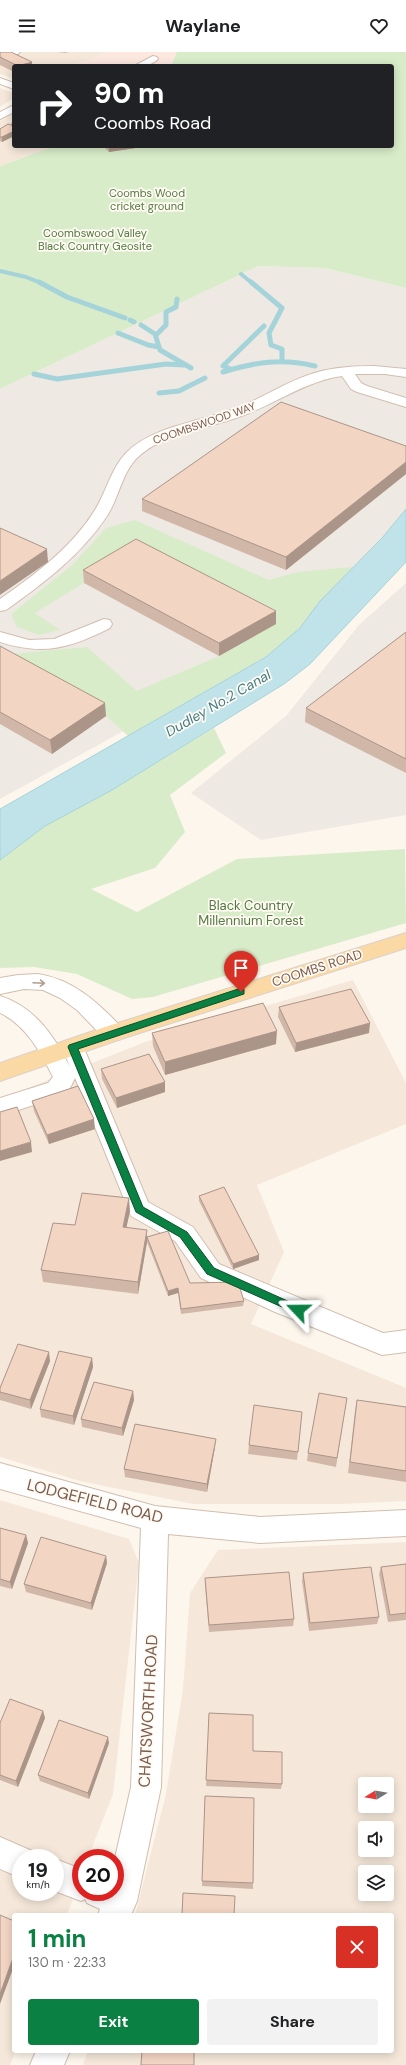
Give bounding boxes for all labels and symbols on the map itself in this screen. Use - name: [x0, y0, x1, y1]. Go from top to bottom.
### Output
- park label: Coombs Wood cricket ground: [109, 186, 185, 213]
- park label: Coombswood Valley Black Country Geosite: [38, 226, 152, 253]
- street label: COOMBSWOOD WAY: [151, 399, 258, 447]
- water label: Dudley No.2 Canal: [162, 665, 275, 740]
- park label: Black Country Millennium Forest: [198, 897, 304, 929]
- street label: COOMBS ROAD: [270, 945, 364, 991]
- pin: [224, 951, 258, 992]
- one-way arrow: [32, 979, 45, 987]
- position arrow: [277, 1289, 319, 1331]
- street label: LODGEFIELD ROAD: [25, 1474, 165, 1528]
- street label: CHATSWORTH ROAD: [134, 1634, 162, 1788]
- north arrow: [358, 1777, 394, 1813]
- speed limit sign: 20: [72, 1849, 124, 1901]

